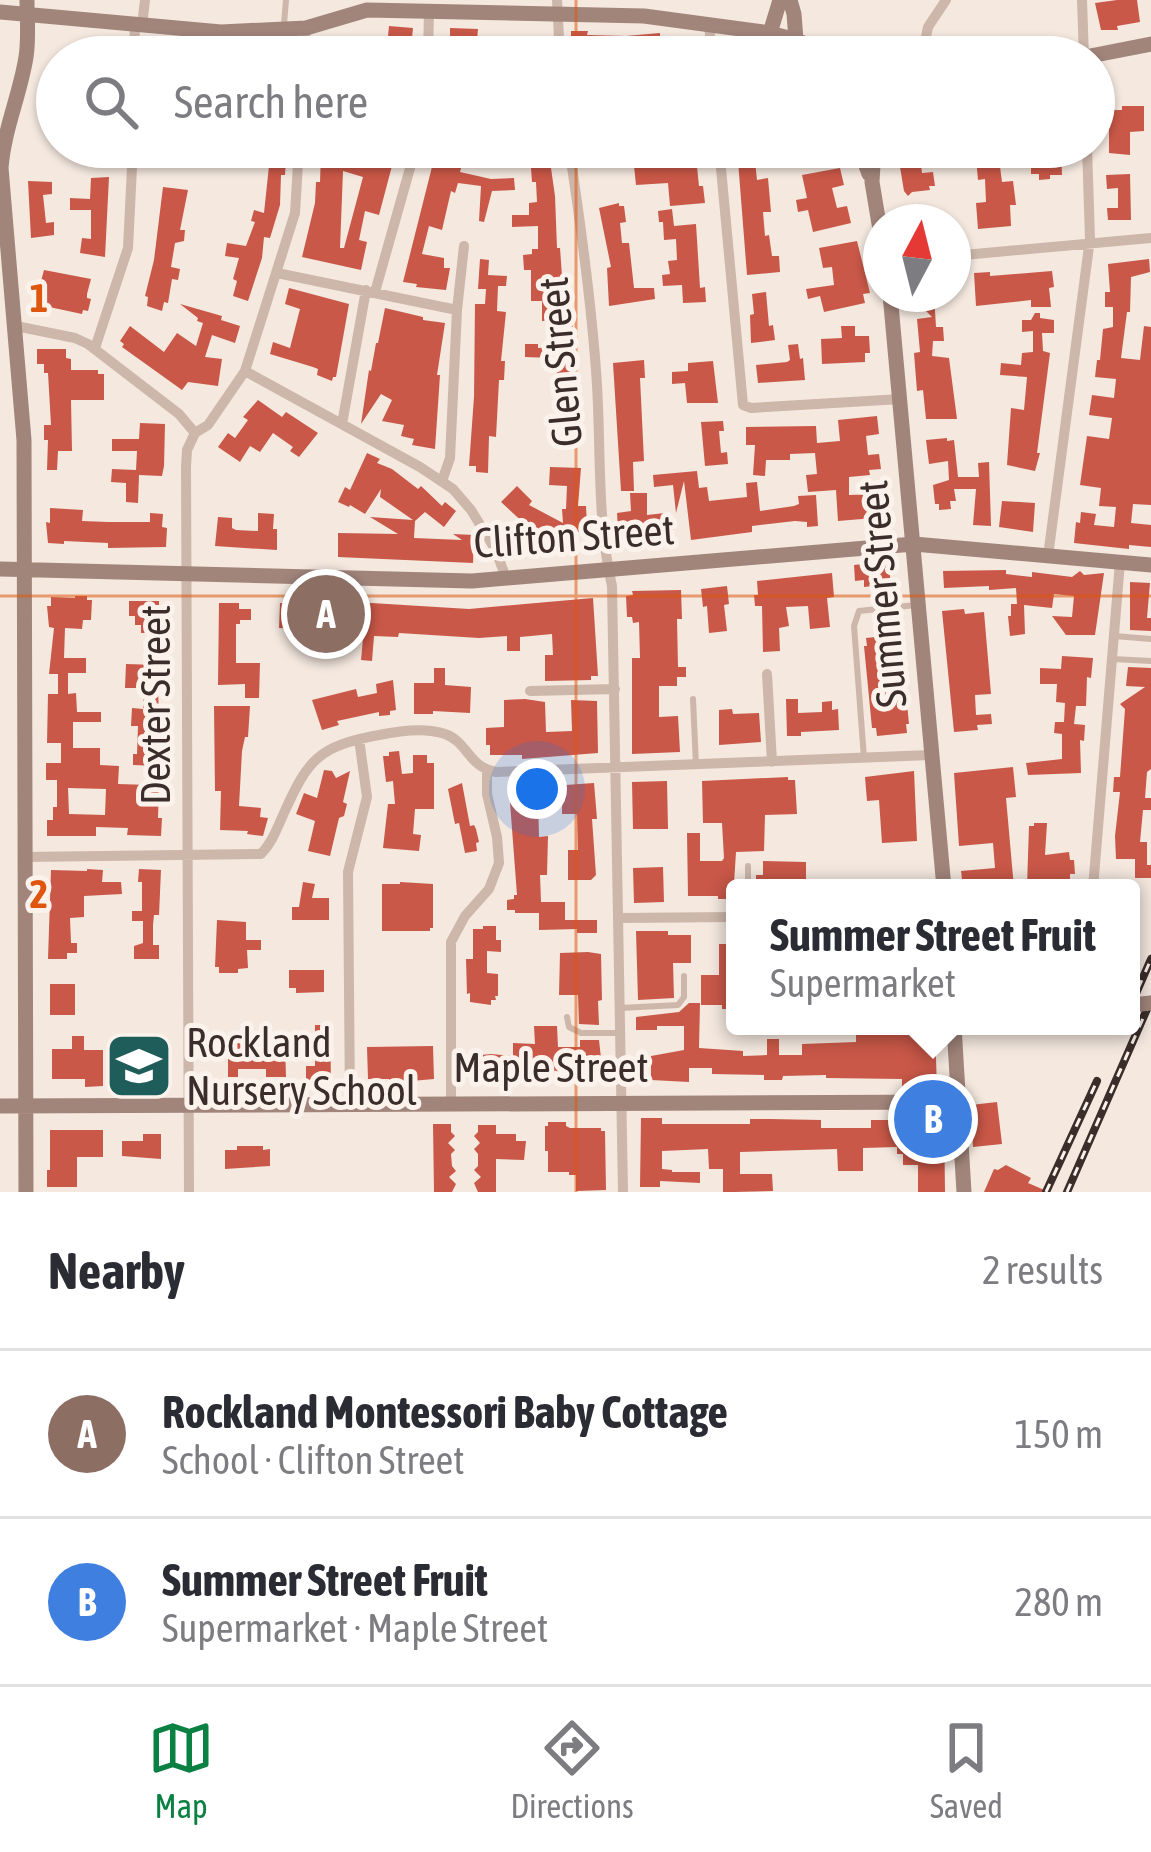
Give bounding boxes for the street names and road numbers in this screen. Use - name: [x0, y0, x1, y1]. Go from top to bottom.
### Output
- street label: Glen Street: [529, 275, 591, 449]
- street label: Summer Street: [848, 478, 916, 710]
- street label: Clifton Street: [472, 505, 676, 567]
- street label: Dexter Street: [131, 605, 179, 805]
- street label: Maple Street: [453, 1043, 649, 1091]

